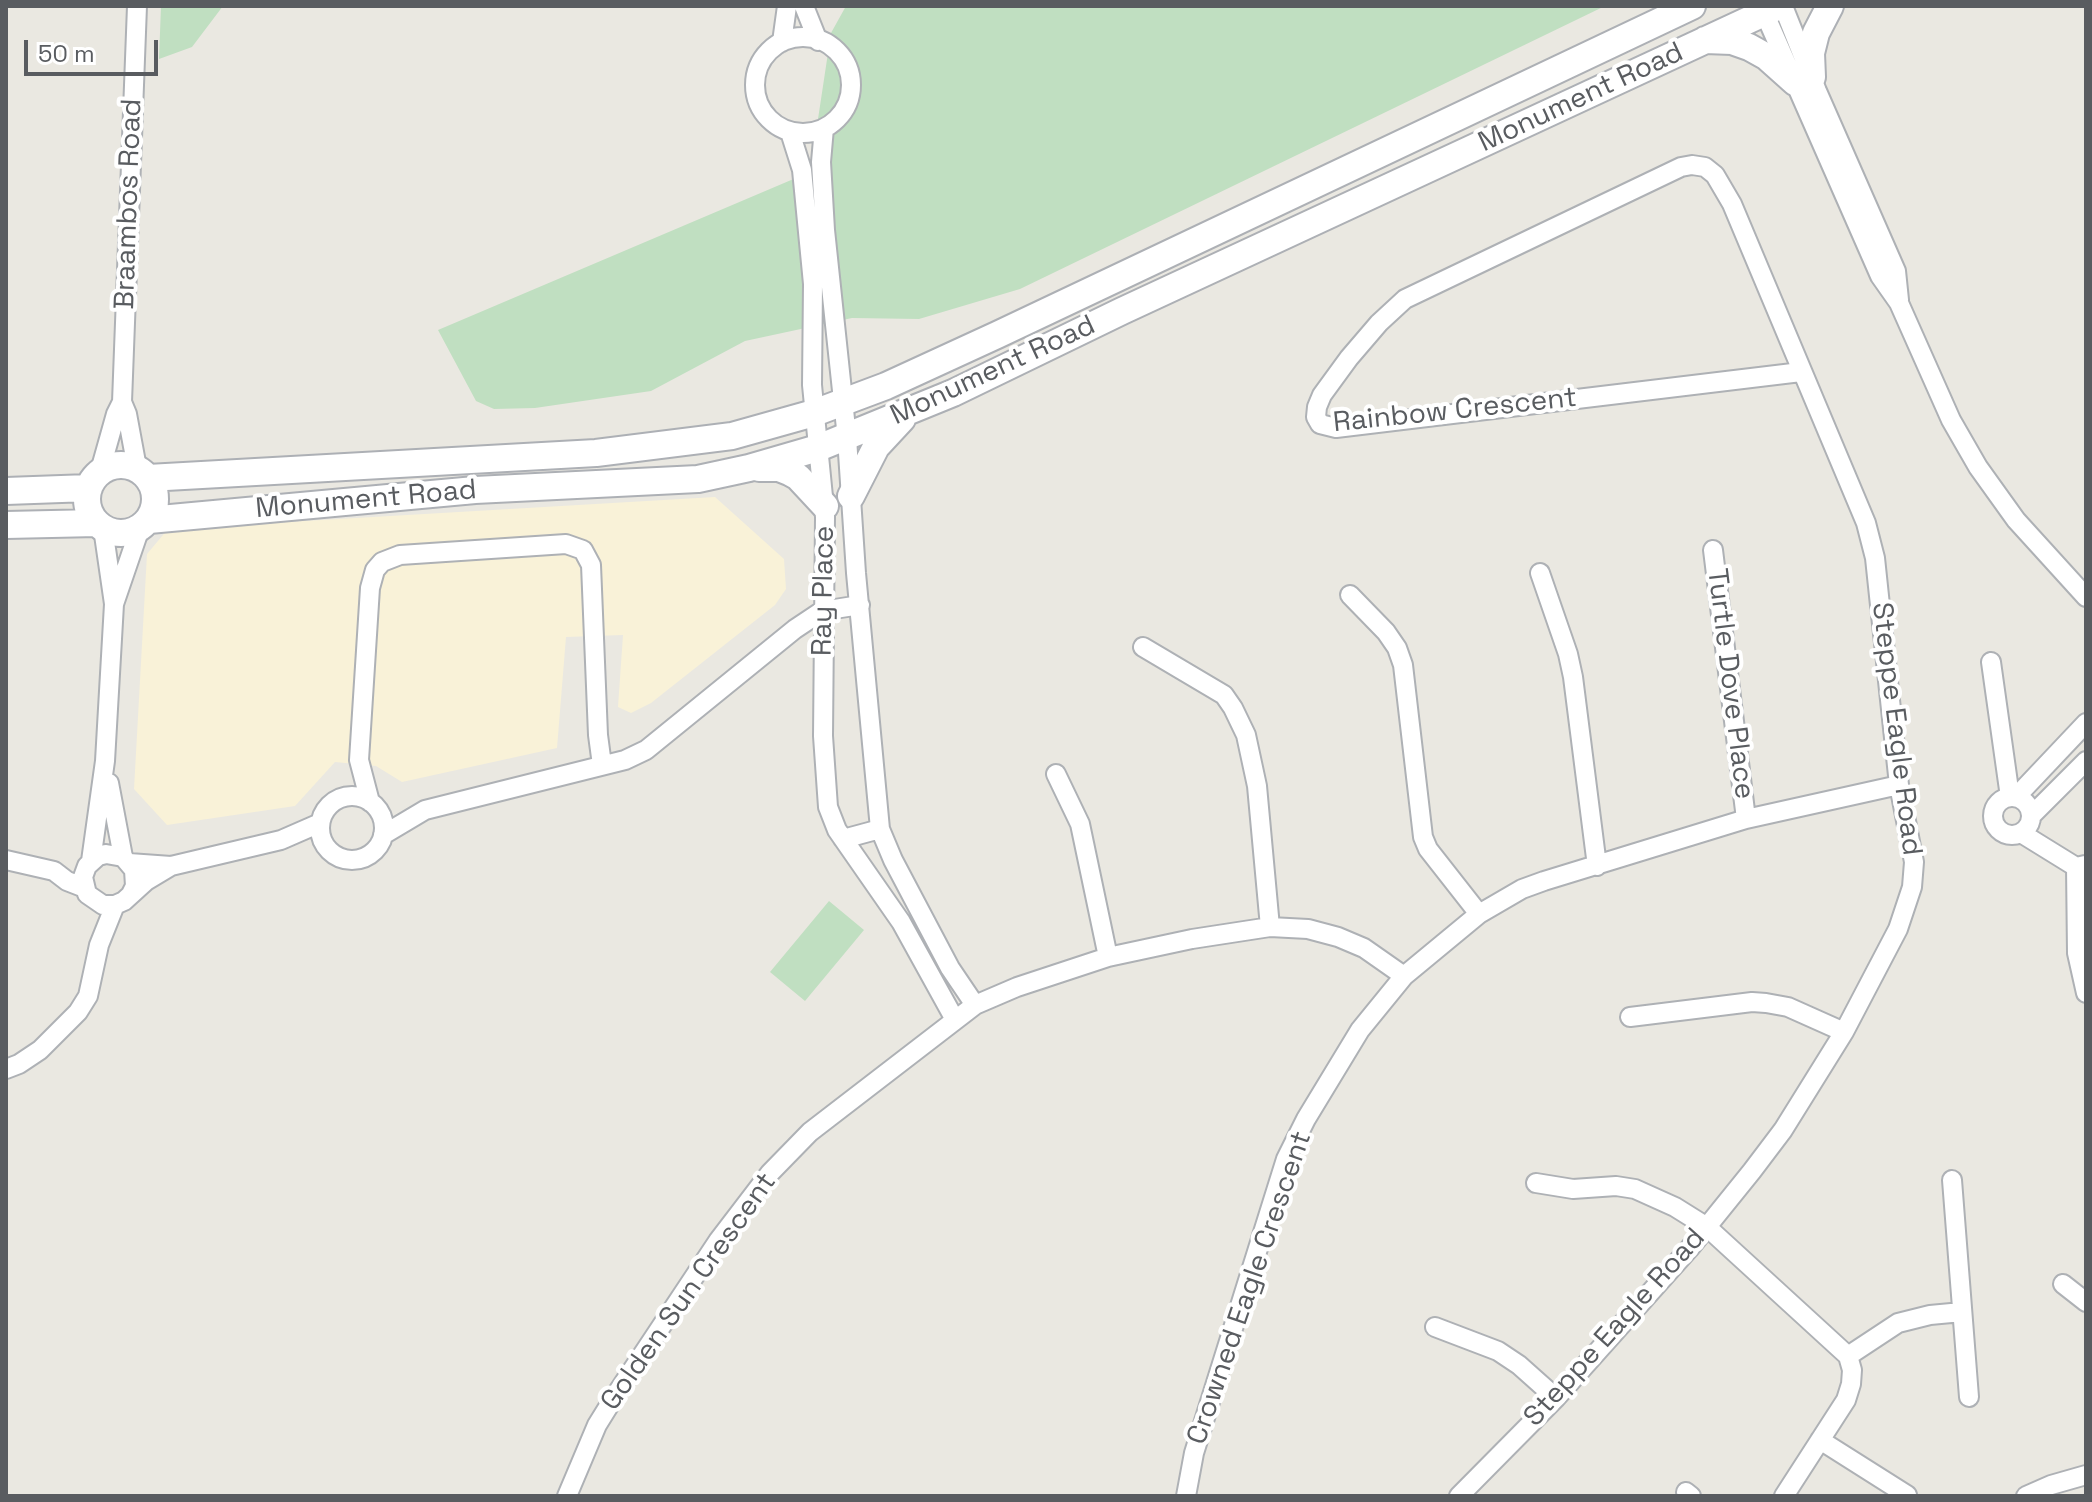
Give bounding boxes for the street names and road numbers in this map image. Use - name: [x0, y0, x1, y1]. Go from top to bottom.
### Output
- street label: Monument Road: [1473, 36, 1689, 160]
- street label: Braambos Road: [109, 98, 149, 310]
- street label: Monument Road: [885, 309, 1101, 433]
- street label: Rainbow Crescent: [1332, 381, 1578, 441]
- street label: Monument Road: [254, 474, 478, 526]
- street label: Ray Place: [806, 525, 842, 657]
- street label: Turtle Dove Place: [1699, 567, 1761, 801]
- street label: Steppe Eagle Road: [1864, 601, 1928, 857]
- street label: Crowned Eagle Crescent: [1181, 1127, 1319, 1449]
- street label: Golden Sun Crescent: [594, 1167, 784, 1417]
- street label: Steppe Eagle Road: [1517, 1222, 1713, 1434]

